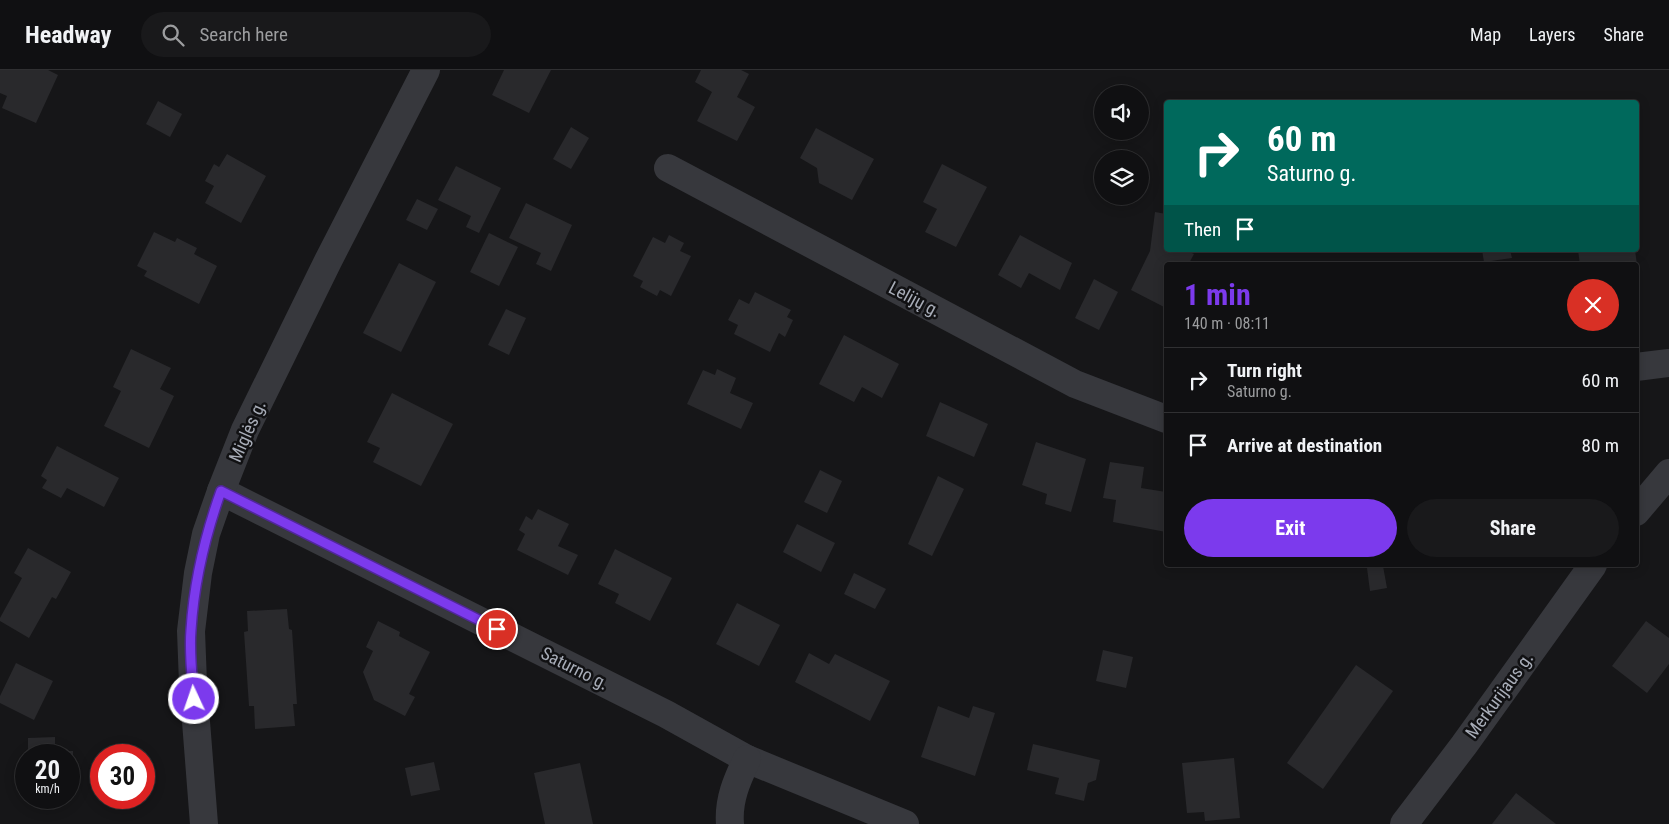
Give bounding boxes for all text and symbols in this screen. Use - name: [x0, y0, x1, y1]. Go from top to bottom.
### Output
- search box: [141, 12, 491, 57]
- text: Headway: [25, 21, 111, 49]
- icon: search: [159, 21, 187, 49]
- text: Search here: [199, 23, 288, 46]
- text: Map: [1470, 24, 1501, 45]
- text: Layers: [1529, 24, 1576, 45]
- text: Share: [1604, 24, 1644, 45]
- map controls: [1094, 85, 1149, 205]
- button: sound: [1094, 85, 1149, 140]
- text: 60 m: [1267, 119, 1336, 160]
- icon: right: [1184, 120, 1249, 185]
- button: layers: [1094, 150, 1149, 205]
- text: Saturno g.: [1267, 161, 1356, 186]
- icon: arrive: [1231, 215, 1259, 243]
- text: Then: [1184, 218, 1221, 241]
- street label: Lelijų g.: [885, 277, 945, 321]
- text: 1 min: [1184, 277, 1251, 312]
- button: close: [1567, 279, 1619, 331]
- text: 140 m · 08:11: [1184, 314, 1270, 333]
- text: Turn right: [1227, 359, 1302, 382]
- icon: right: [1184, 366, 1212, 394]
- text: 60 m: [1582, 369, 1619, 392]
- text: Saturno g.: [1227, 382, 1292, 401]
- street label: Miglės g.: [224, 397, 270, 465]
- icon: arrive: [1184, 431, 1212, 459]
- text: Arrive at destination: [1227, 434, 1382, 457]
- text: 80 m: [1582, 434, 1619, 457]
- button: Exit: [1184, 499, 1397, 557]
- button: Share: [1407, 499, 1619, 557]
- pin: [476, 608, 518, 650]
- icon: arrive: [483, 615, 511, 643]
- street label: Saturno g.: [538, 642, 612, 694]
- street label: Merkurijaus g.: [1461, 648, 1537, 742]
- position arrow: [167, 672, 219, 724]
- speed limit sign: 30: [90, 744, 155, 809]
- text: 20: [35, 756, 60, 785]
- text: km/h: [35, 782, 60, 796]

